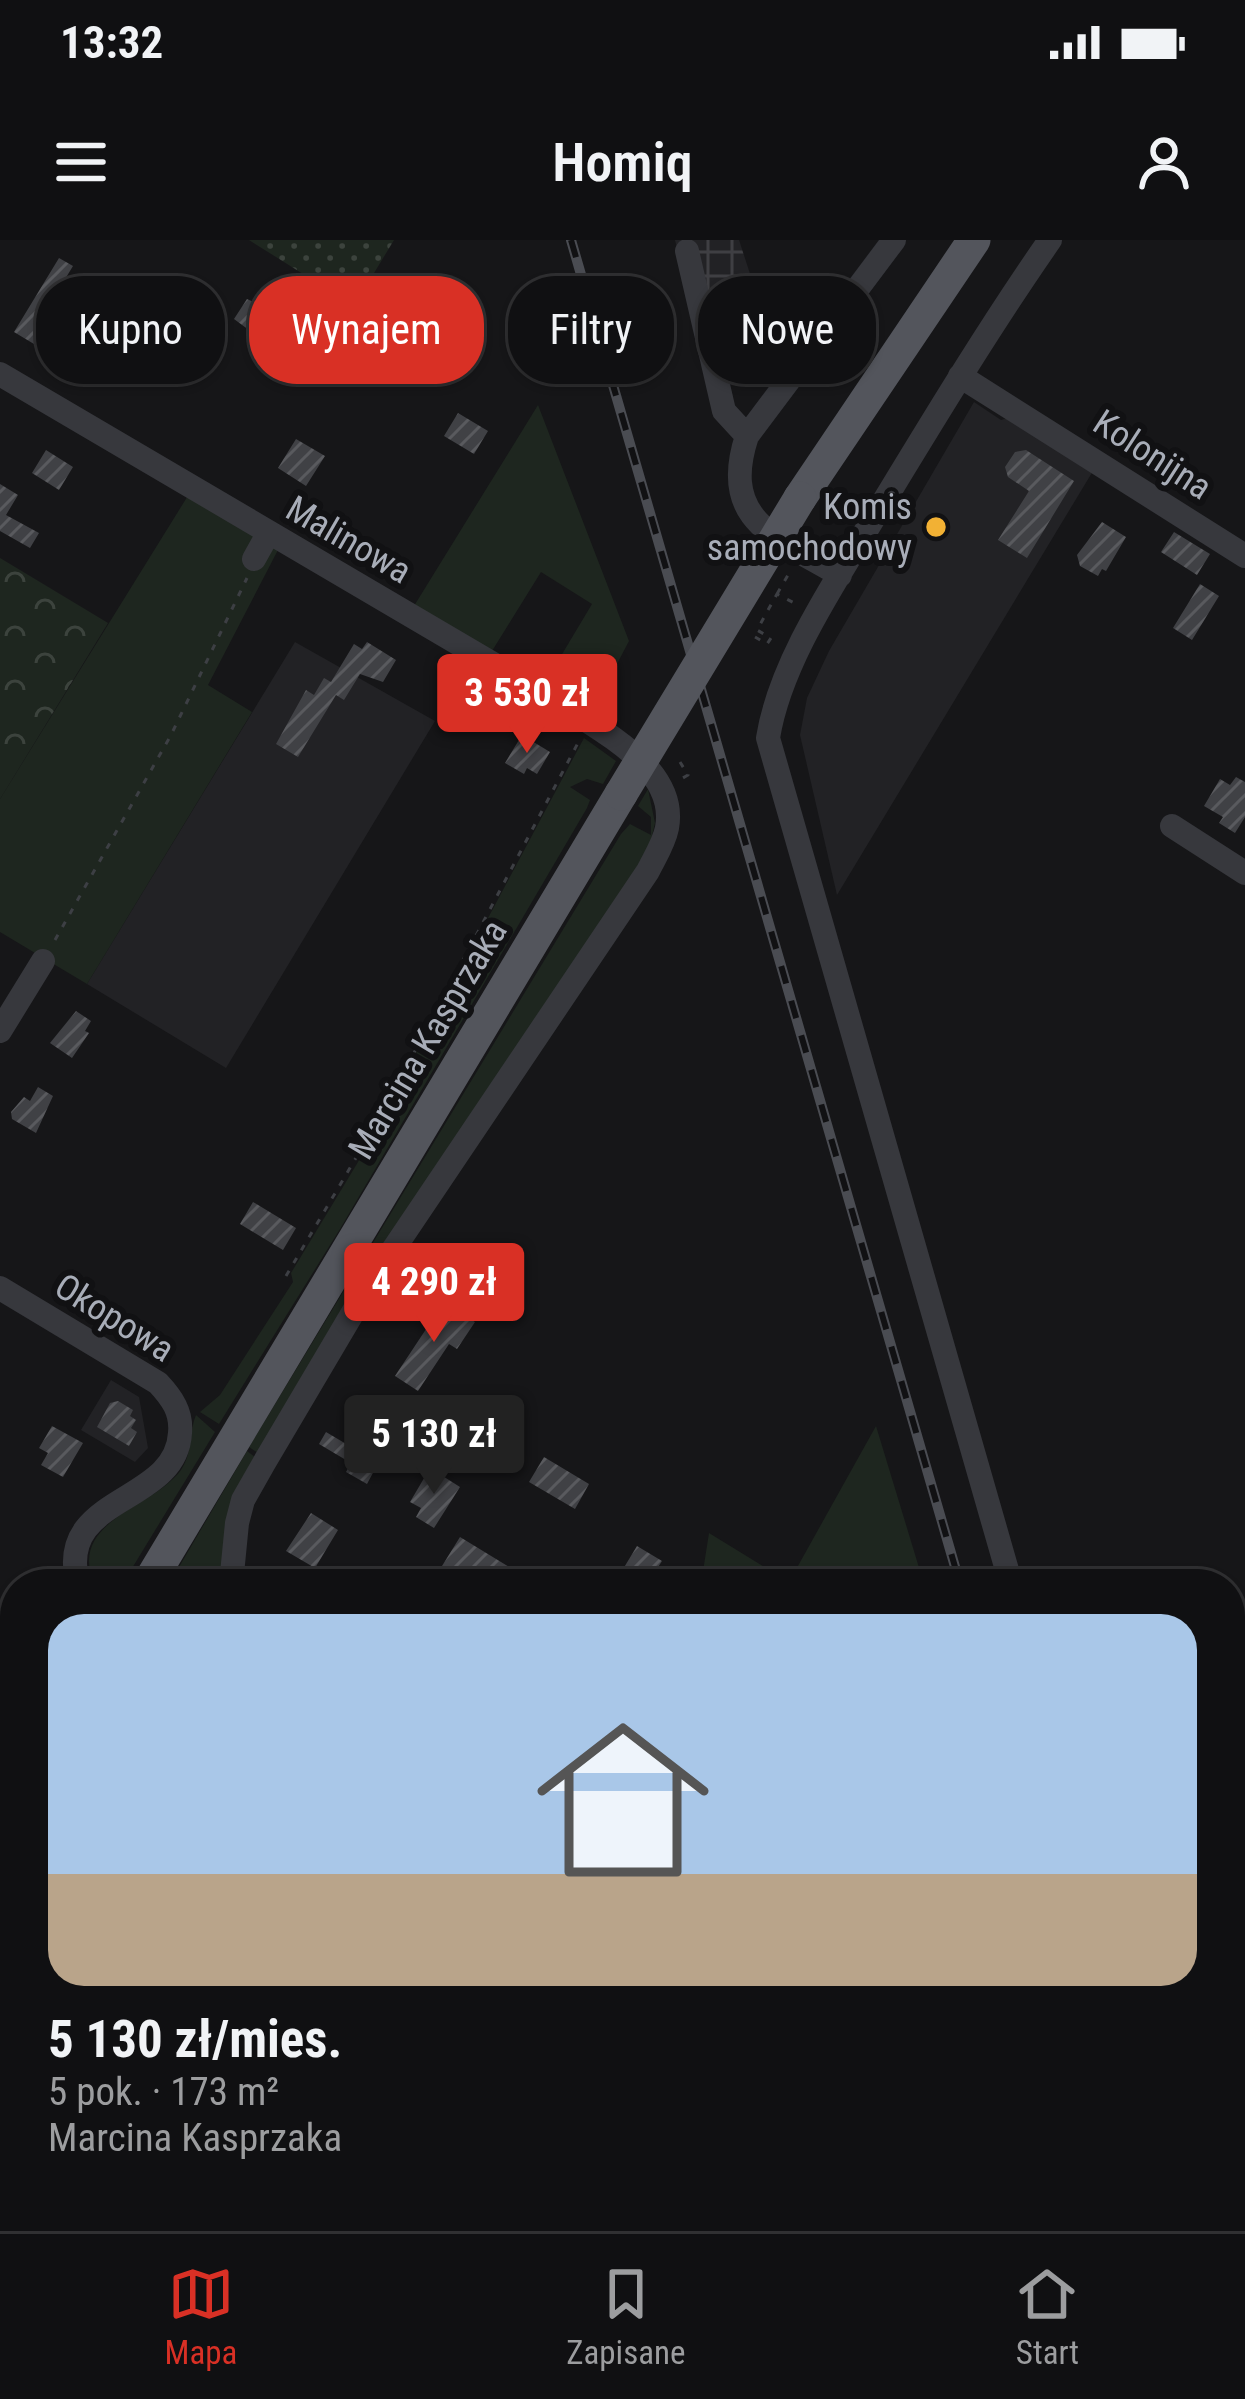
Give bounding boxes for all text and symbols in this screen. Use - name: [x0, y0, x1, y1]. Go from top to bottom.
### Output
- text: 13:32: [60, 16, 163, 69]
- icon: menu: [48, 129, 114, 195]
- icon: person: [1131, 129, 1197, 195]
- text: Homiq: [552, 131, 693, 194]
- chip: Kupno: [36, 276, 225, 384]
- chip: Wynajem: [249, 276, 484, 384]
- chip: Filtry: [508, 276, 674, 384]
- chip: Nowe: [698, 276, 876, 384]
- street label: Kolonijna: [1086, 401, 1219, 508]
- place label: Komis samochodowy: [707, 486, 912, 569]
- street label: Malinowa: [279, 487, 418, 592]
- marker: Komis samochodowy: [923, 514, 949, 540]
- pin: 3 530 zł: [403, 654, 651, 756]
- text: 3 530 zł: [464, 670, 590, 716]
- street label: Marcina Kasprzaka: [340, 912, 516, 1167]
- pin: 4 290 zł: [310, 1243, 558, 1345]
- text: 4 290 zł: [371, 1259, 497, 1305]
- street label: Okopowa: [47, 1265, 182, 1371]
- pin: 5 130 zł: [310, 1395, 558, 1497]
- text: 5 130 zł: [371, 1411, 497, 1457]
- icon: home: [515, 1692, 731, 1908]
- text: 5 130 zł/mies.: [48, 2010, 342, 2069]
- text: 5 pok. · 173 m²: [48, 2069, 279, 2115]
- text: Marcina Kasprzaka: [48, 2115, 342, 2161]
- tab: Mapa: [164, 2261, 237, 2372]
- tab: Zapisane: [566, 2261, 686, 2372]
- tab: Start: [1014, 2261, 1080, 2372]

